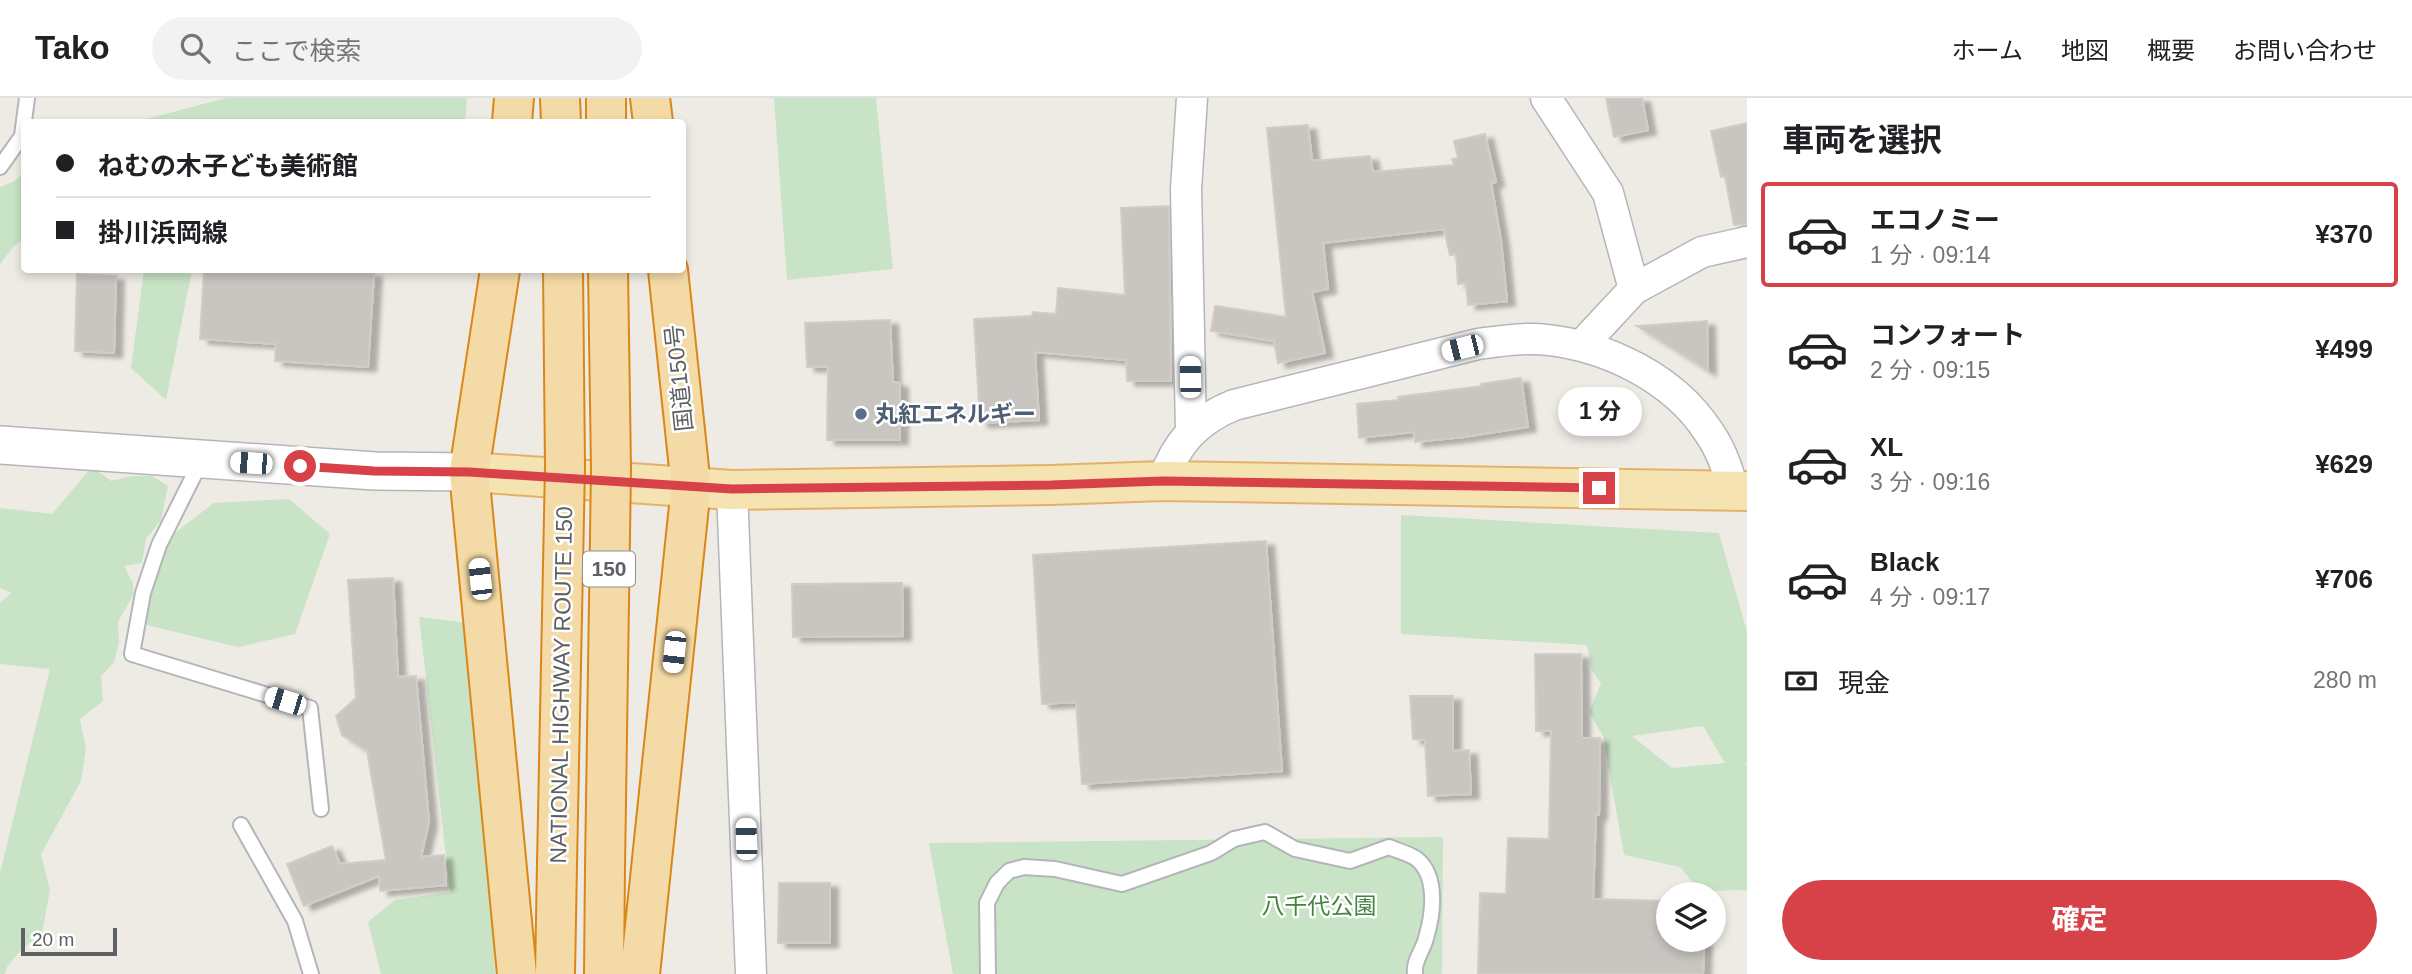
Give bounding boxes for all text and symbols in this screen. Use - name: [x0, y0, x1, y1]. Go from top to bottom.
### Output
- search box: [152, 17, 642, 80]
- text: Tako: [35, 29, 110, 66]
- icon: search: [176, 29, 214, 67]
- text: ここで検索: [232, 36, 362, 66]
- text: ホーム: [1952, 37, 2023, 64]
- text: 地図: [2061, 37, 2109, 64]
- text: 概要: [2147, 37, 2195, 64]
- text: お問い合わせ: [2233, 37, 2377, 64]
- text: 車両を選択: [1782, 122, 1942, 158]
- text: ねむの木子ども美術館: [98, 151, 358, 181]
- icon: car: [1786, 203, 1849, 266]
- text: エコノミー: [1870, 205, 2000, 235]
- text: 掛川浜岡線: [98, 218, 228, 248]
- text: ¥370: [2315, 219, 2373, 249]
- text: 1 分 · 09:14: [1870, 242, 1990, 268]
- icon: car: [1786, 318, 1849, 381]
- text: コンフォート: [1870, 320, 2025, 350]
- street label: 国道150号: [660, 323, 698, 433]
- car: [1440, 333, 1485, 363]
- text: ¥499: [2315, 334, 2373, 364]
- car: [1180, 356, 1201, 398]
- text: 2 分 · 09:15: [1870, 357, 1990, 383]
- callout: 1 分: [1557, 386, 1641, 436]
- text: 1 分: [1579, 398, 1621, 424]
- place label: 丸紅エネルギー: [875, 401, 1036, 427]
- marker: 丸紅エネルギー: [853, 406, 869, 422]
- text: XL: [1870, 432, 1903, 462]
- icon: car: [1786, 433, 1849, 496]
- text: ¥629: [2315, 449, 2373, 479]
- route start: [284, 450, 316, 482]
- car: [230, 451, 273, 475]
- text: 3 分 · 09:16: [1870, 469, 1990, 495]
- route end: [1583, 472, 1615, 504]
- street label: NATIONAL HIGHWAY ROUTE 150: [545, 506, 577, 864]
- text: Black: [1870, 547, 1939, 577]
- icon: car: [1786, 548, 1849, 611]
- road number: 150: [583, 552, 635, 587]
- car: [468, 557, 493, 601]
- text: ¥706: [2315, 564, 2373, 594]
- text: 4 分 · 09:17: [1870, 584, 1990, 610]
- car: [662, 630, 687, 674]
- icon: cash: [1782, 662, 1820, 700]
- text: 280 m: [2313, 667, 2377, 693]
- text: 現金: [1838, 668, 1890, 698]
- car: [262, 685, 309, 717]
- car: [735, 818, 758, 860]
- button: 確定: [1782, 880, 2377, 960]
- map controls: [1656, 882, 1726, 952]
- button: layers: [1656, 882, 1726, 952]
- park label: 八千代公園: [1262, 893, 1377, 919]
- scale bar: [21, 925, 117, 957]
- text: 20 m: [32, 929, 74, 950]

